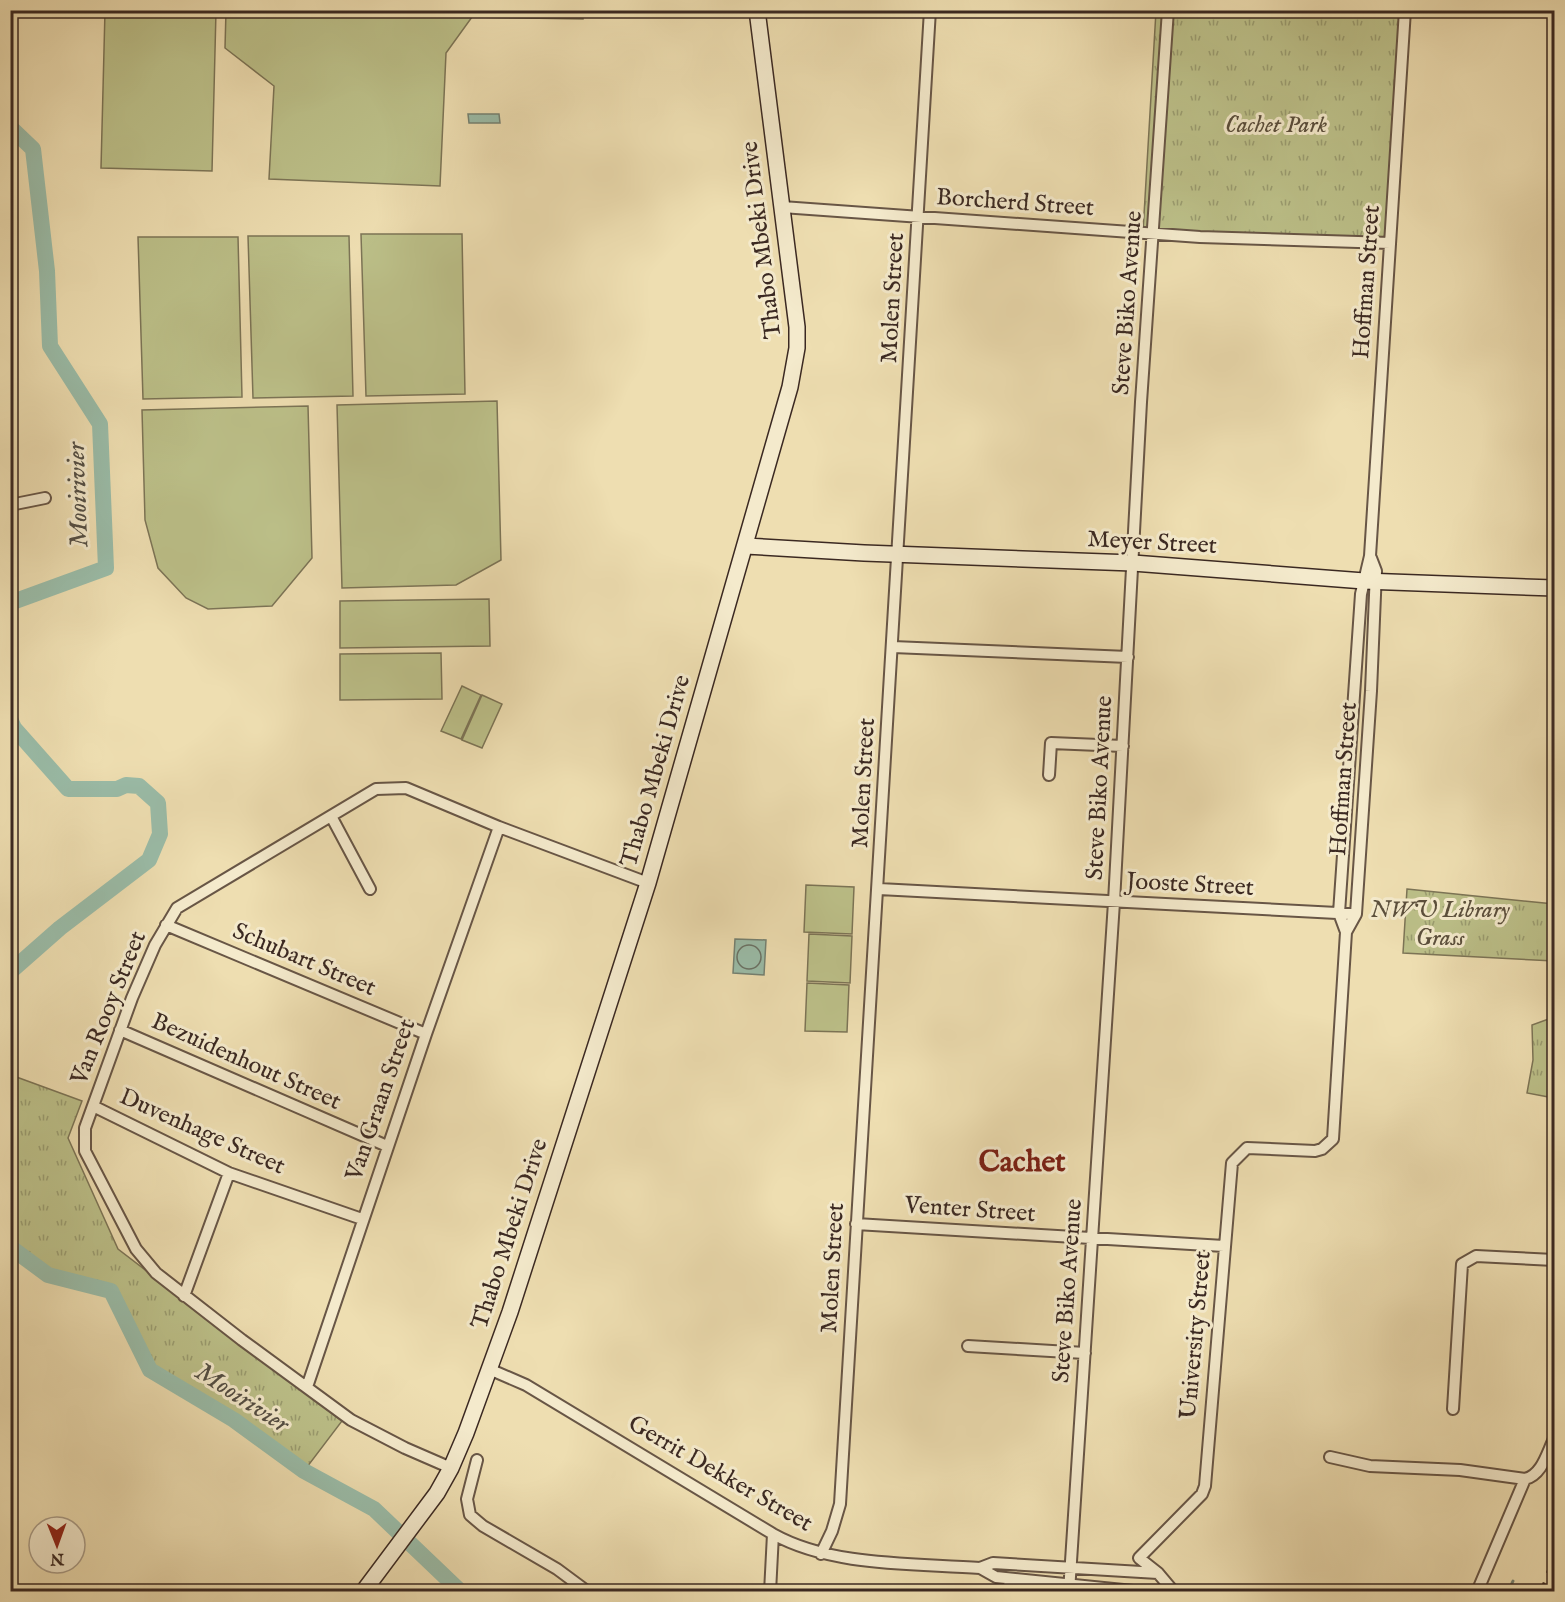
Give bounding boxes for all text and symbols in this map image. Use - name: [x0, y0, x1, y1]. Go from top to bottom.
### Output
- park label: Cachet Park: [1225, 110, 1327, 141]
- street label: Thabo Mbeki Drive: [735, 140, 789, 340]
- street label: Borcherd Street: [935, 182, 1095, 224]
- street label: Hoffman Street: [1346, 204, 1388, 360]
- street label: Steve Biko Avenue: [1106, 210, 1150, 396]
- street label: Molen Street: [874, 232, 912, 364]
- water label: Mooirivier: [60, 440, 96, 548]
- street label: Meyer Street: [1086, 524, 1218, 562]
- street label: Thabo Mbeki Drive: [614, 671, 698, 871]
- street label: Steve Biko Avenue: [1080, 695, 1120, 881]
- street label: Hoffman Street: [1323, 701, 1365, 857]
- street label: Molen Street: [845, 717, 883, 849]
- street label: Jooste Street: [1122, 866, 1255, 904]
- park label: NWU Library Grass: [1370, 895, 1511, 954]
- street label: Schubart Street: [228, 916, 380, 1004]
- street label: Van Rooy Street: [64, 927, 154, 1090]
- street label: Bezuidenhout Street: [146, 1006, 346, 1118]
- street label: Van Graan Street: [339, 1015, 423, 1186]
- street label: Duvenhage Street: [114, 1082, 290, 1182]
- street label: Thabo Mbeki Drive: [465, 1135, 555, 1333]
- district label: Cachet: [978, 1144, 1066, 1182]
- street label: Venter Street: [903, 1190, 1036, 1230]
- street label: Steve Biko Avenue: [1046, 1198, 1090, 1384]
- street label: Molen Street: [814, 1202, 852, 1334]
- street label: University Street: [1173, 1250, 1219, 1420]
- water label: Mooirivier: [189, 1355, 296, 1441]
- street label: Gerrit Dekker Street: [622, 1409, 818, 1539]
- north arrow: [27, 1515, 87, 1575]
- text: N: [50, 1548, 65, 1568]

